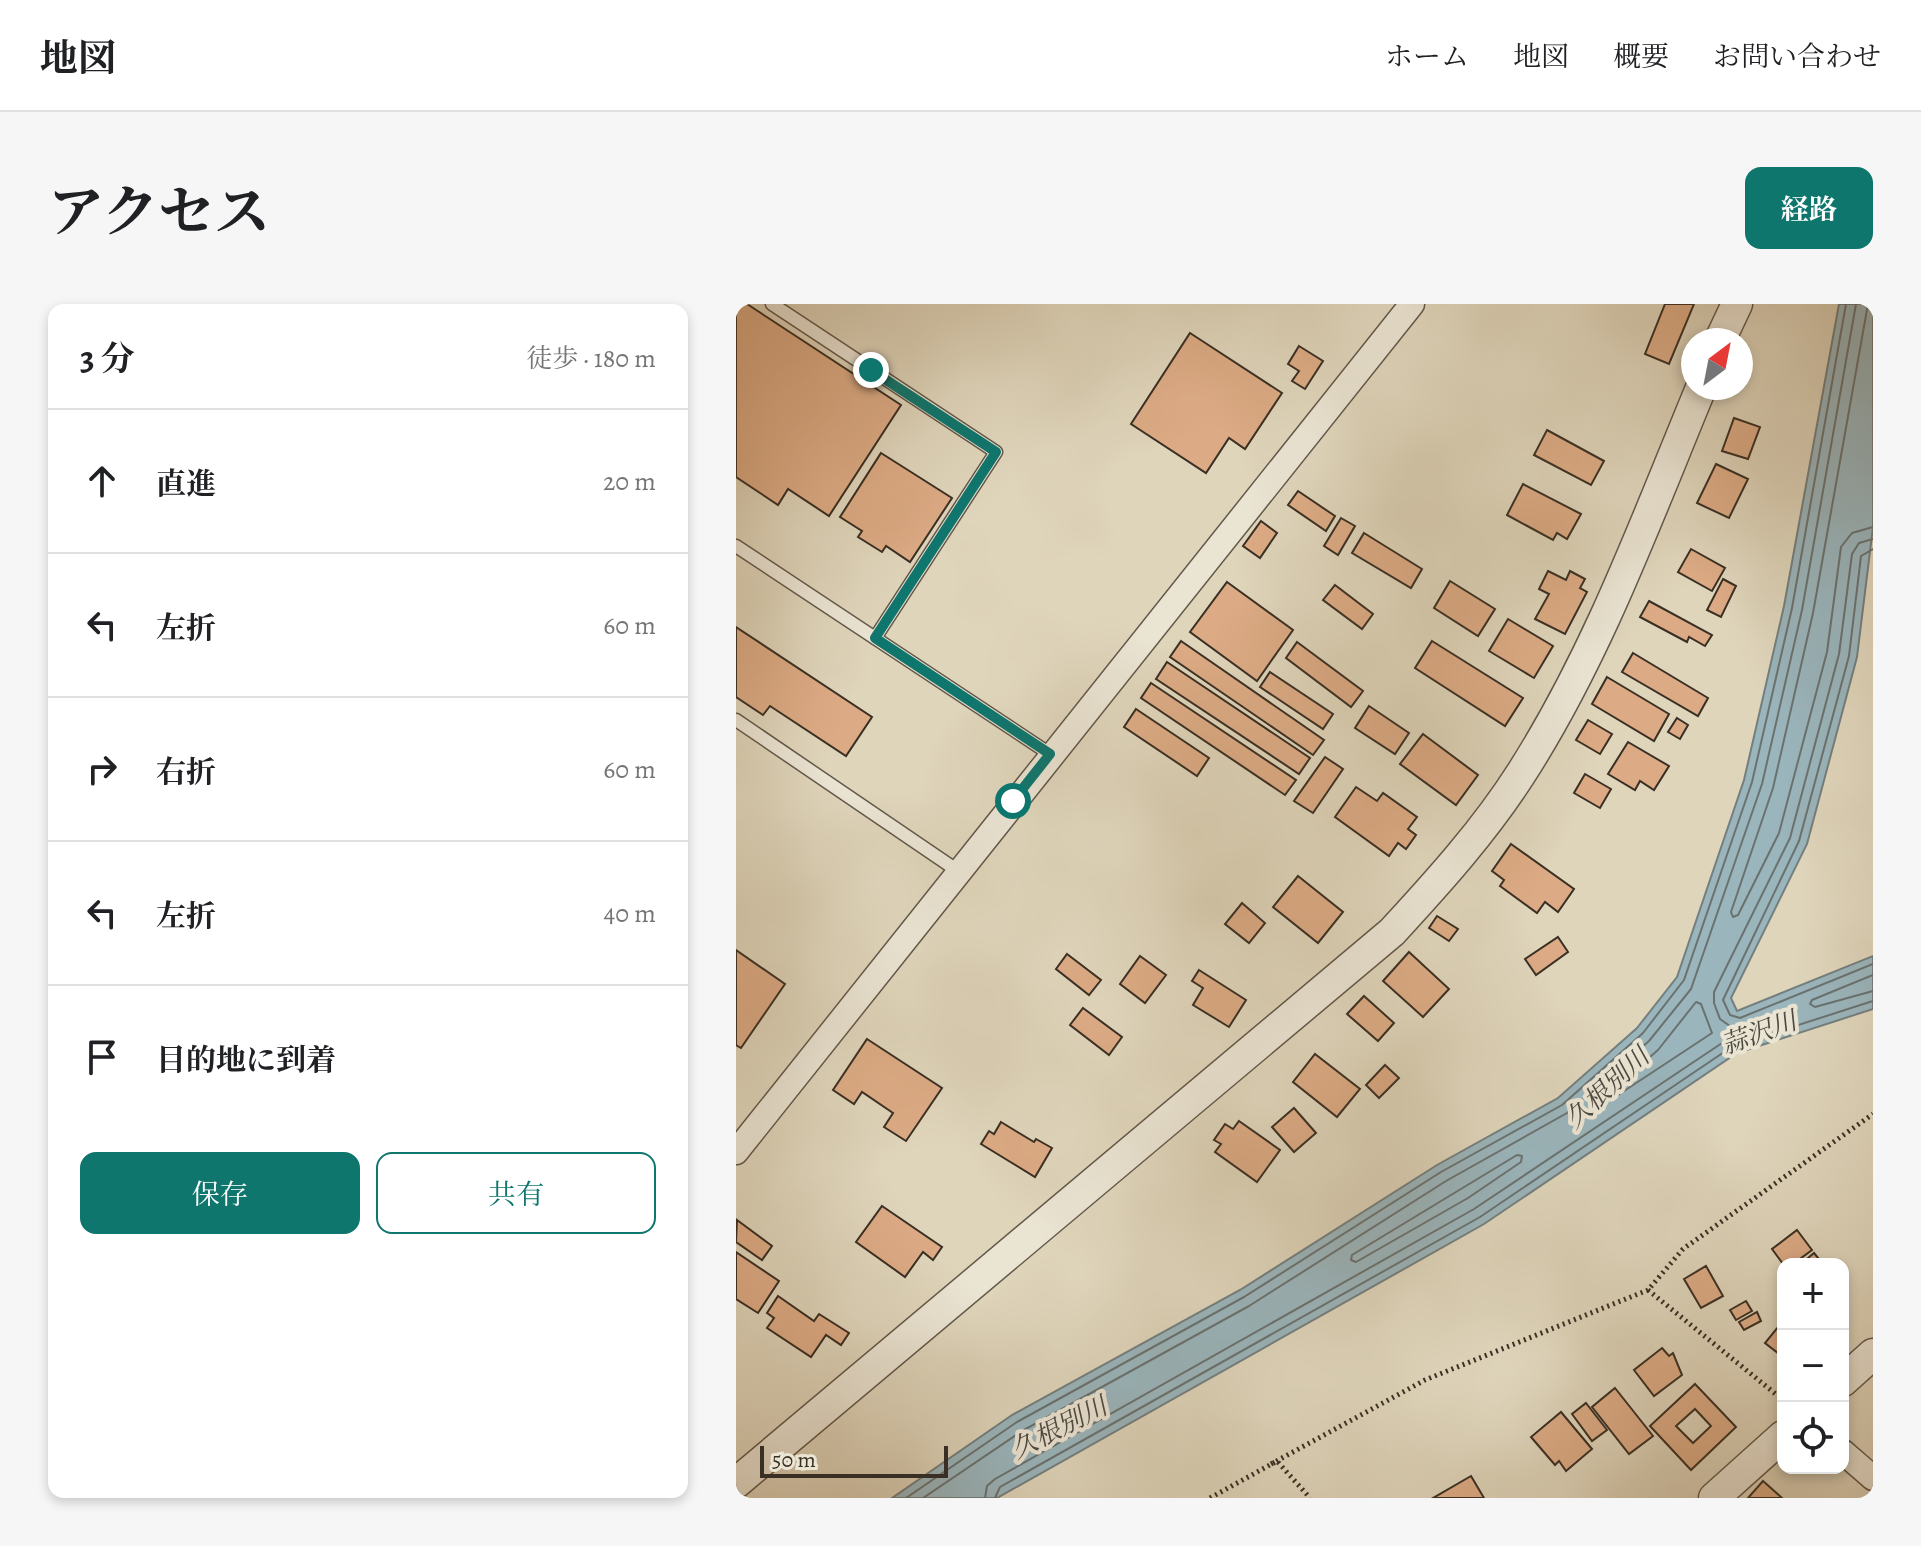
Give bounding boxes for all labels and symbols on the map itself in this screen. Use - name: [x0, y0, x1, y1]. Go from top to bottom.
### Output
- north arrow: [1681, 328, 1753, 400]
- route end: [853, 352, 889, 388]
- route start: [995, 783, 1031, 819]
- water label: 蒜沢川: [1716, 1002, 1804, 1063]
- water label: 久根別川: [1557, 1038, 1659, 1136]
- water label: 久根別川: [1005, 1387, 1116, 1467]
- scale bar: [760, 1442, 948, 1478]

